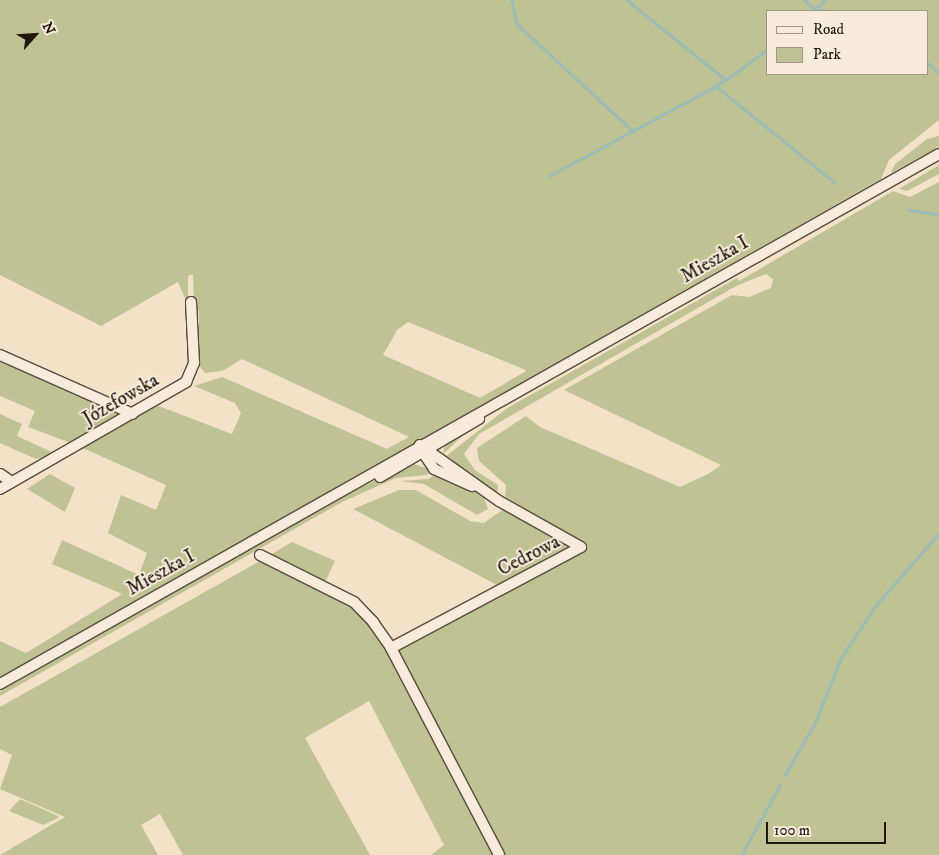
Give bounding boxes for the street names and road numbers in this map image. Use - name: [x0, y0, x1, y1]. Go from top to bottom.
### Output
- street label: Mieszka I: [677, 232, 753, 288]
- street label: Józefowska: [79, 369, 163, 431]
- street label: Cedrowa: [494, 531, 564, 581]
- street label: Mieszka I: [123, 545, 199, 601]

